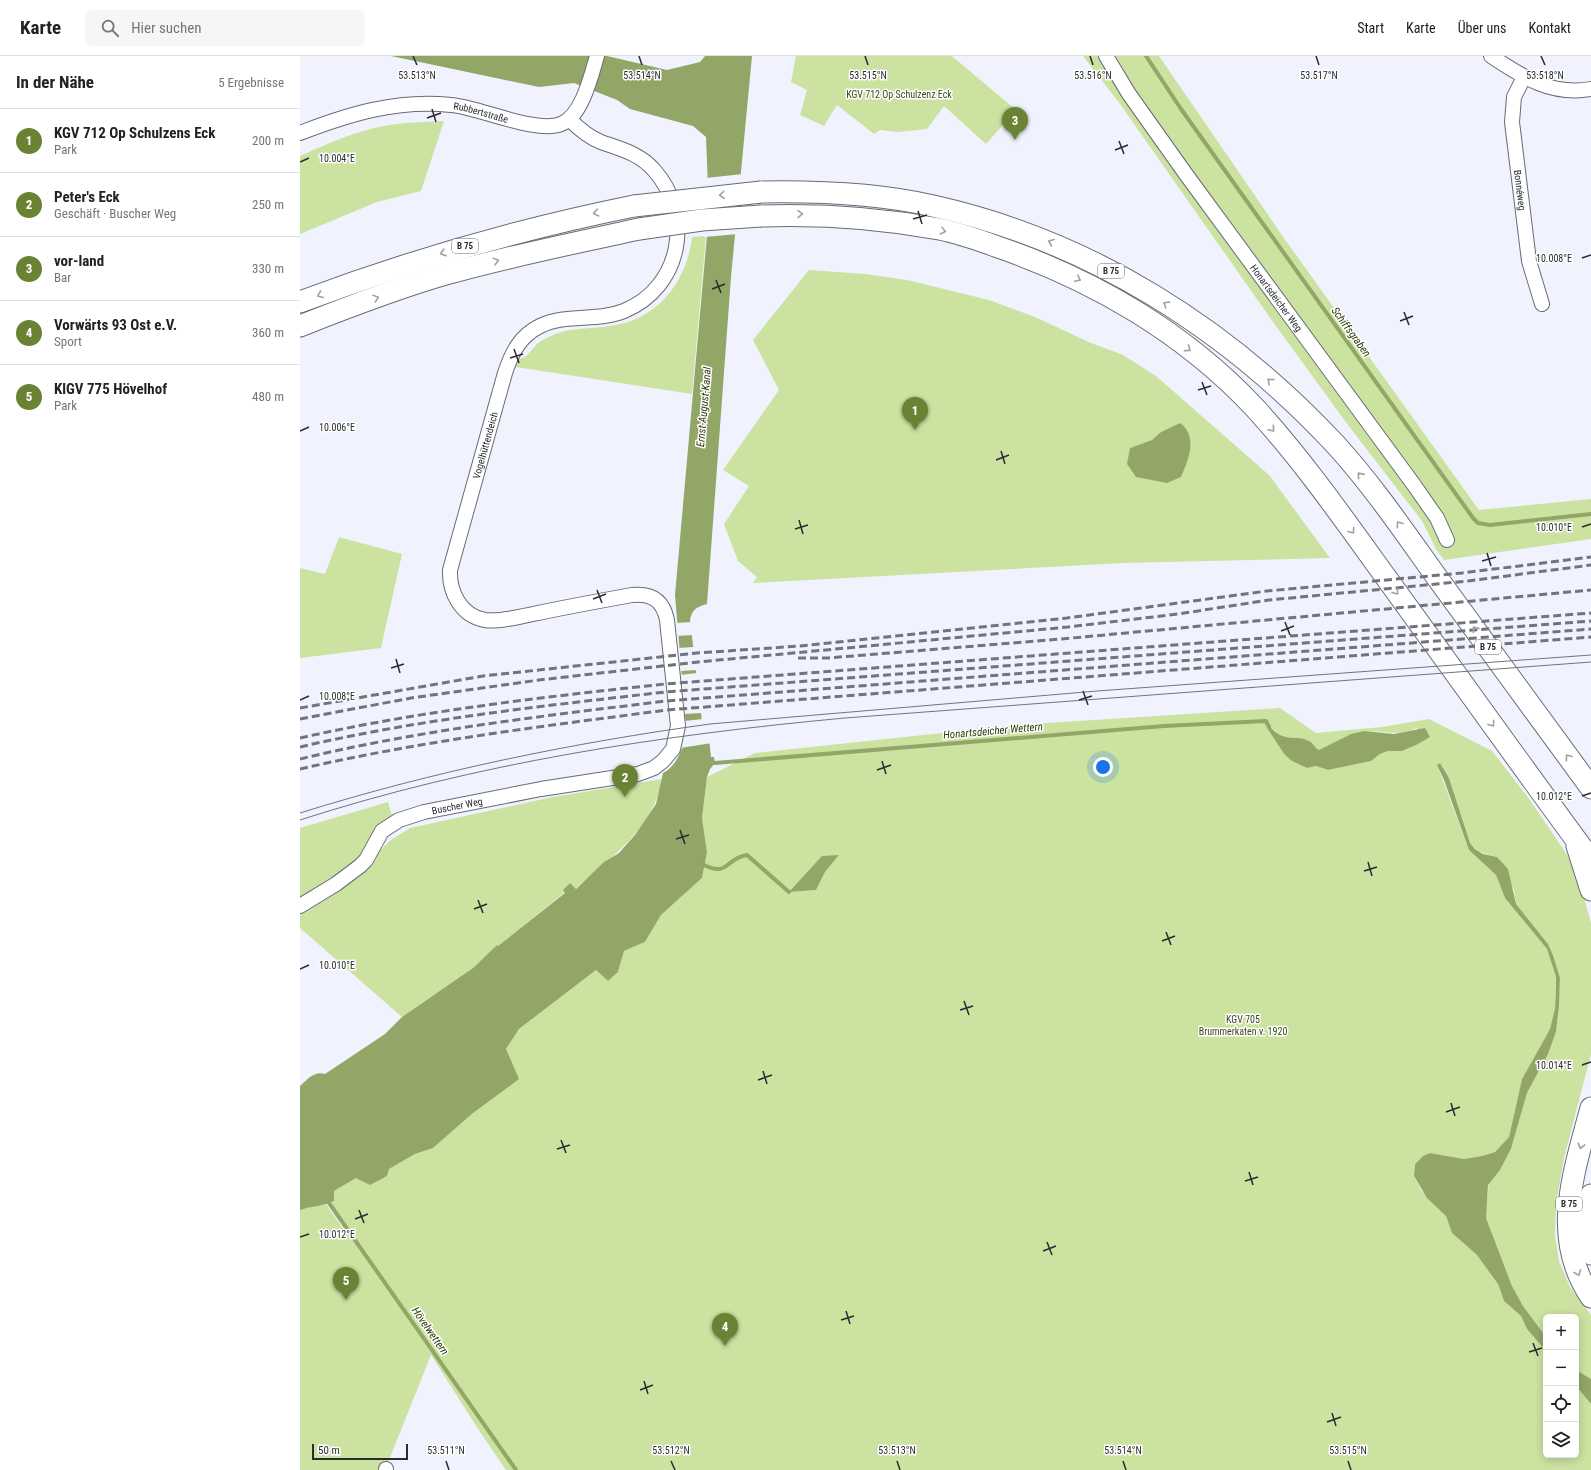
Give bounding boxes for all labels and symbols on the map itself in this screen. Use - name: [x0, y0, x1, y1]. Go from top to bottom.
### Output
- text: 53.513°N: [398, 70, 436, 81]
- text: 53.514°N: [623, 70, 661, 81]
- text: 53.515°N: [849, 70, 887, 81]
- text: 53.516°N: [1074, 70, 1112, 81]
- text: 53.517°N: [1300, 70, 1338, 81]
- text: 53.518°N: [1526, 70, 1564, 81]
- park label: KGV 712 Op Schulzenz Eck: [846, 89, 952, 100]
- street label: Rubbertstraße: [453, 100, 510, 125]
- pin: 3: [1002, 107, 1028, 140]
- text: 10.004°E: [319, 153, 355, 164]
- street label: Bonnéweg: [1512, 169, 1528, 211]
- one-way arrow: [719, 190, 725, 199]
- one-way arrow: [593, 209, 599, 217]
- one-way arrow: [797, 210, 803, 218]
- one-way arrow: [940, 226, 946, 234]
- road number: B 75: [452, 239, 478, 253]
- one-way arrow: [1048, 239, 1055, 247]
- one-way arrow: [440, 248, 447, 257]
- text: 10.008°E: [1536, 253, 1572, 264]
- one-way arrow: [492, 257, 499, 266]
- street label: Honartsdeicher Weg: [1248, 262, 1305, 333]
- road number: B 75: [1098, 264, 1124, 278]
- one-way arrow: [1074, 275, 1082, 282]
- one-way arrow: [317, 290, 324, 298]
- one-way arrow: [372, 294, 379, 302]
- one-way arrow: [1163, 301, 1170, 308]
- water label: Schiffsgraben: [1329, 305, 1373, 359]
- one-way arrow: [1184, 344, 1191, 351]
- water label: Ernst-August-Kanal: [694, 366, 714, 448]
- one-way arrow: [1267, 379, 1275, 386]
- pin: 1: [902, 397, 928, 430]
- street label: Vogelhüttendeich: [470, 410, 499, 480]
- text: 10.006°E: [319, 422, 355, 433]
- one-way arrow: [1267, 424, 1274, 431]
- one-way arrow: [1358, 472, 1365, 479]
- one-way arrow: [1396, 521, 1403, 528]
- text: 10.010°E: [1536, 522, 1572, 533]
- one-way arrow: [1347, 527, 1355, 534]
- one-way arrow: [1392, 588, 1399, 595]
- one-way arrow: [1472, 626, 1480, 633]
- road number: B 75: [1475, 640, 1501, 654]
- text: 10.008°E: [319, 691, 355, 702]
- water label: Honartsdeicher Wettern: [943, 720, 1043, 742]
- one-way arrow: [1488, 720, 1495, 727]
- one-way arrow: [1565, 754, 1573, 761]
- your location: [1093, 757, 1113, 777]
- pin: 2: [612, 764, 638, 797]
- text: 10.012°E: [1536, 791, 1572, 802]
- street label: Buscher Weg: [431, 795, 483, 816]
- text: 10.010°E: [319, 960, 355, 971]
- park label: KGV 705 Brummerkaten v. 1920: [1199, 1014, 1287, 1037]
- text: 10.014°E: [1536, 1060, 1572, 1071]
- one-way arrow: [1577, 1142, 1586, 1149]
- road number: B 75: [1556, 1197, 1582, 1211]
- text: 10.012°E: [319, 1229, 355, 1240]
- pin: 5: [333, 1267, 359, 1300]
- one-way arrow: [1573, 1269, 1581, 1276]
- water label: Hövelwettern: [409, 1305, 451, 1357]
- pin: 4: [712, 1313, 738, 1346]
- scale bar: [312, 1442, 408, 1461]
- text: 53.511°N: [427, 1445, 465, 1456]
- text: 53.512°N: [652, 1445, 690, 1456]
- text: 53.513°N: [878, 1445, 916, 1456]
- text: 53.514°N: [1104, 1445, 1142, 1456]
- text: 53.515°N: [1329, 1445, 1367, 1456]

